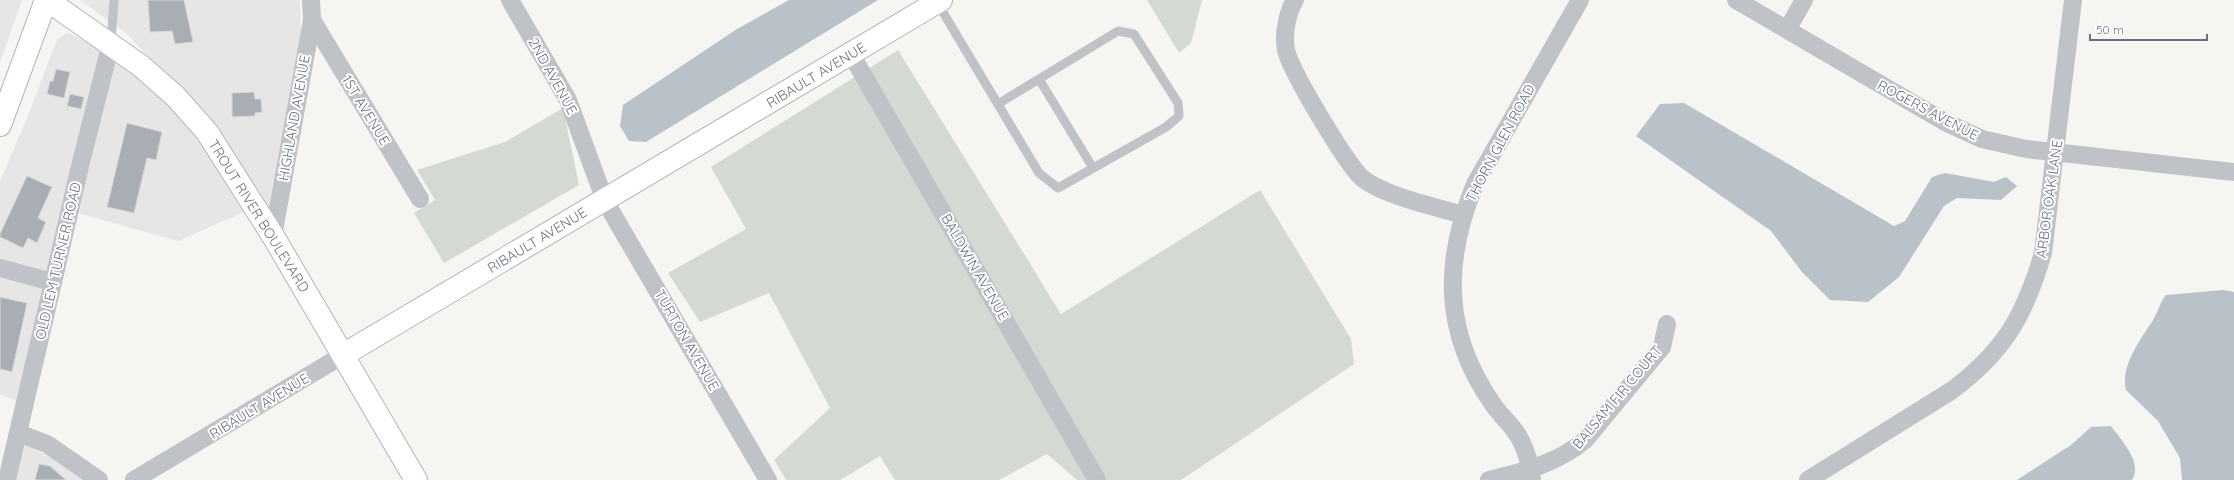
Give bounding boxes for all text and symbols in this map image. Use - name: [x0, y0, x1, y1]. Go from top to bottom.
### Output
- scale bar: [2090, 16, 2207, 42]
- text: 50 m: [2096, 22, 2124, 37]
- street label: 2ND AVENUE: [525, 34, 581, 118]
- street label: RIBAULT AVENUE: [763, 38, 869, 112]
- street label: HIGHLAND AVENUE: [274, 54, 314, 182]
- street label: 1ST AVENUE: [338, 72, 394, 148]
- street label: ROGERS AVENUE: [1874, 76, 1982, 144]
- street label: THORN GLEN ROAD: [1461, 81, 1539, 205]
- street label: TROUT RIVER BOULEVARD: [205, 136, 313, 296]
- street label: ARBOR OAK LANE: [2032, 139, 2066, 259]
- street label: OLD LEM TURNER ROAD: [31, 181, 85, 341]
- street label: RIBAULT AVENUE: [484, 203, 590, 277]
- street label: BALDWIN AVENUE: [937, 211, 1013, 323]
- street label: TURTON AVENUE: [651, 286, 723, 394]
- street label: BALSAM FIR COURT: [1568, 341, 1666, 453]
- street label: RIBAULT AVENUE: [206, 369, 312, 443]

